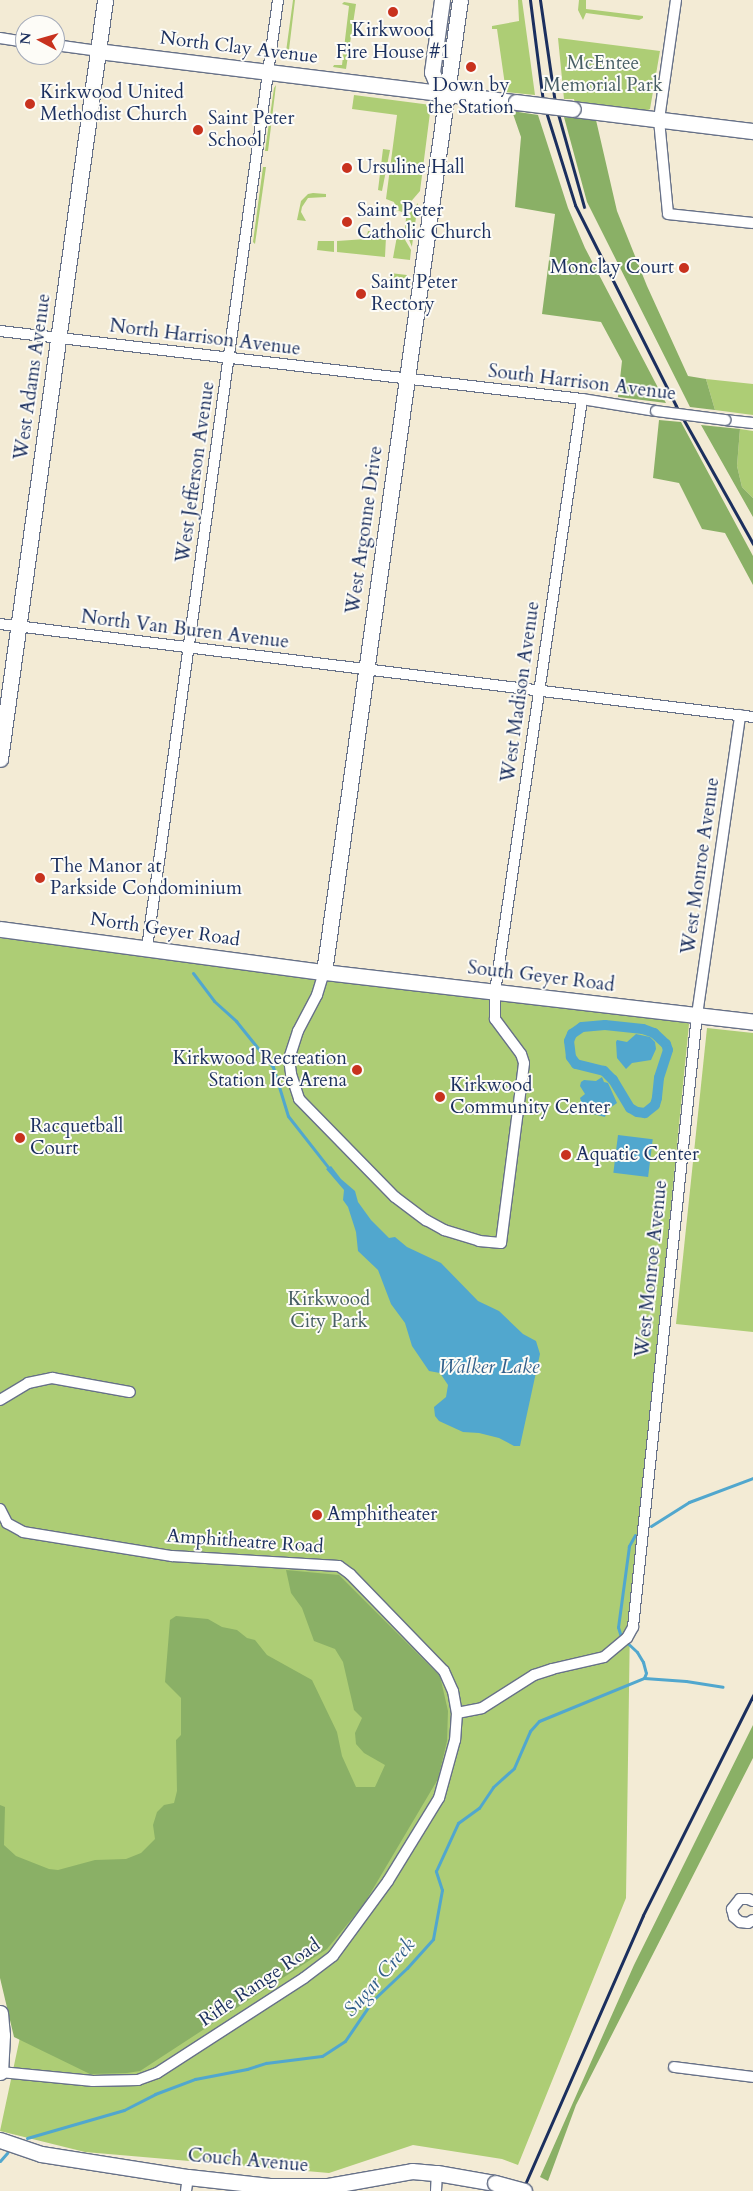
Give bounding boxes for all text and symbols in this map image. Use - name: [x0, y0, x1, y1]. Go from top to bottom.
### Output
- marker: Kirkwood Fire House #1: [387, 6, 399, 18]
- north arrow: [15, 15, 65, 65]
- place label: Kirkwood Fire House #1: [336, 20, 450, 64]
- street label: North Clay Avenue: [159, 27, 319, 69]
- text: N: [15, 31, 36, 46]
- park label: McEntee Memorial Park: [543, 53, 663, 97]
- marker: Down by the Station: [465, 61, 477, 73]
- place label: Down by the Station: [428, 75, 514, 119]
- place label: Kirkwood United Methodist Church: [40, 82, 188, 126]
- marker: Kirkwood United Methodist Church: [24, 98, 36, 110]
- place label: Saint Peter School: [208, 108, 294, 152]
- marker: Saint Peter School: [192, 124, 204, 136]
- place label: Ursuline Hall: [357, 157, 465, 179]
- marker: Ursuline Hall: [341, 162, 353, 174]
- place label: Saint Peter Catholic Church: [357, 200, 492, 244]
- marker: Saint Peter Catholic Church: [341, 216, 353, 228]
- place label: Monclay Court: [550, 257, 674, 279]
- marker: Monclay Court: [678, 262, 690, 274]
- place label: Saint Peter Rectory: [371, 272, 457, 316]
- marker: Saint Peter Rectory: [355, 288, 367, 300]
- street label: West Adams Avenue: [10, 292, 56, 462]
- street label: North Harrison Avenue: [108, 315, 302, 361]
- street label: South Harrison Avenue: [487, 360, 677, 406]
- street label: West Jefferson Avenue: [172, 380, 220, 564]
- street label: West Argonne Drive: [342, 444, 388, 616]
- street label: West Madison Avenue: [497, 600, 545, 784]
- street label: North Van Buren Avenue: [80, 606, 290, 654]
- street label: West Monroe Avenue: [677, 776, 725, 956]
- place label: The Manor at Parkside Condominium: [50, 856, 242, 900]
- marker: The Manor at Parkside Condominium: [34, 872, 46, 884]
- street label: North Geyer Road: [89, 908, 241, 952]
- street label: South Geyer Road: [466, 957, 616, 997]
- place label: Kirkwood Recreation Station Ice Arena: [173, 1048, 347, 1092]
- marker: Kirkwood Recreation Station Ice Arena: [351, 1064, 363, 1076]
- place label: Kirkwood Community Center: [450, 1075, 610, 1119]
- marker: Kirkwood Community Center: [434, 1091, 446, 1103]
- place label: Racquetball Court: [30, 1116, 123, 1160]
- marker: Racquetball Court: [14, 1132, 26, 1144]
- place label: Aquatic Center: [576, 1144, 699, 1166]
- marker: Aquatic Center: [560, 1149, 572, 1161]
- street label: West Monroe Avenue: [631, 1179, 673, 1359]
- park label: Kirkwood City Park: [288, 1289, 370, 1333]
- water label: Walker Lake: [438, 1354, 540, 1378]
- place label: Amphitheater: [327, 1504, 437, 1526]
- marker: Amphitheater: [311, 1509, 323, 1521]
- street label: Amphitheatre Road: [166, 1525, 324, 1559]
- water label: Sugar Creek: [338, 1933, 420, 2021]
- street label: Rifle Range Road: [195, 1934, 325, 2032]
- street label: Couch Avenue: [187, 2144, 309, 2178]

